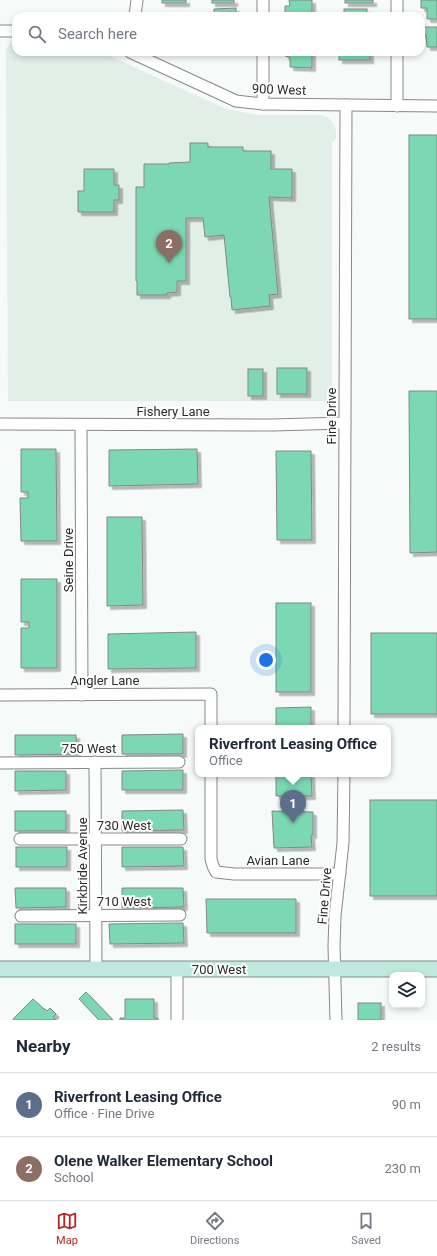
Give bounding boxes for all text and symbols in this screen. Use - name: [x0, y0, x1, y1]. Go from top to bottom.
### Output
- search box: [12, 12, 425, 56]
- icon: search: [26, 23, 48, 45]
- text: Search here: [58, 25, 137, 43]
- street label: 900 West: [252, 81, 306, 98]
- pin: 2: [156, 230, 182, 263]
- street label: Fine Drive: [324, 387, 339, 444]
- street label: Fishery Lane: [136, 404, 210, 419]
- street label: Seine Drive: [61, 528, 76, 592]
- your location: [256, 650, 276, 670]
- street label: Angler Lane: [71, 673, 139, 688]
- popup: [195, 725, 391, 777]
- text: Riverfront Leasing Office: [209, 735, 377, 753]
- street label: 750 West: [62, 741, 116, 756]
- text: Office: [209, 753, 243, 768]
- pin: 1: [280, 790, 306, 823]
- street label: Kirkbride Avenue: [75, 817, 90, 915]
- street label: 730 West: [97, 818, 151, 833]
- street label: Avian Lane: [246, 853, 310, 868]
- street label: Fine Drive: [315, 867, 334, 925]
- street label: 710 West: [97, 894, 151, 909]
- street label: 700 West: [192, 962, 246, 977]
- map controls: [389, 972, 425, 1008]
- button: layers: [389, 972, 425, 1008]
- text: Nearby: [16, 1036, 71, 1056]
- text: 2 results: [371, 1039, 421, 1054]
- text: Riverfront Leasing Office: [54, 1088, 222, 1106]
- text: 1: [25, 1097, 33, 1112]
- text: 90 m: [392, 1097, 421, 1112]
- text: Office · Fine Drive: [54, 1106, 154, 1121]
- text: Olene Walker Elementary School: [54, 1152, 273, 1170]
- text: 2: [25, 1161, 33, 1176]
- text: 230 m: [384, 1161, 421, 1176]
- text: School: [54, 1170, 94, 1185]
- tab: Map: [56, 1210, 78, 1247]
- tab: Directions: [190, 1210, 239, 1247]
- tab: Saved: [351, 1210, 381, 1247]

